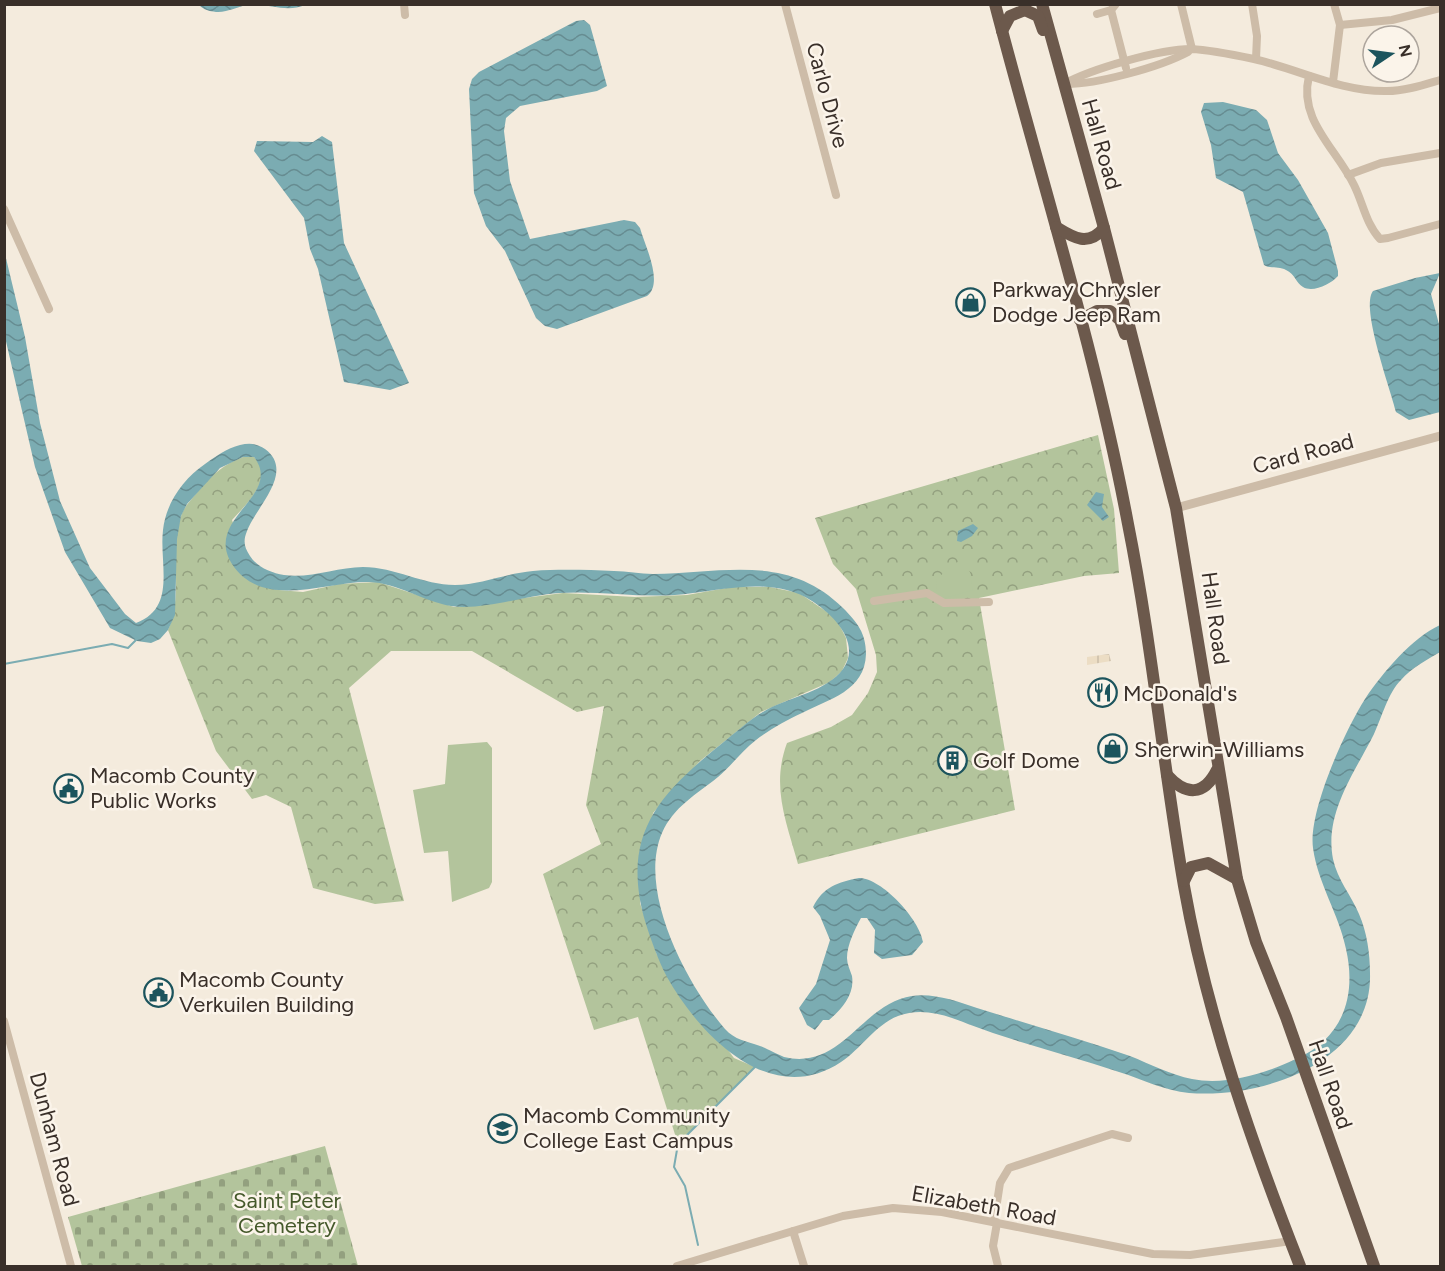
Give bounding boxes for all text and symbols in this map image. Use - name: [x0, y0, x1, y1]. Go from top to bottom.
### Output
- north arrow: [1361, 24, 1421, 84]
- street label: Carlo Drive: [800, 39, 855, 151]
- text: N: [1394, 43, 1416, 59]
- street label: Hall Road: [1076, 95, 1127, 193]
- place label: Parkway Chrysler Dodge Jeep Ram: [992, 276, 1161, 328]
- shop icon: Parkway Chrysler Dodge Jeep Ram: [955, 286, 987, 318]
- street label: Card Road: [1250, 427, 1357, 480]
- street label: Hall Road: [1196, 570, 1235, 666]
- restaurant icon: McDonald's: [1086, 677, 1118, 709]
- place label: McDonald's: [1123, 680, 1237, 707]
- shop icon: Sherwin-Williams: [1097, 733, 1129, 765]
- place label: Sherwin-Williams: [1134, 736, 1304, 763]
- building icon: Golf Dome: [936, 744, 968, 776]
- place label: Golf Dome: [973, 747, 1080, 774]
- place label: Macomb County Public Works: [90, 762, 255, 814]
- public building icon: Macomb County Public Works: [53, 772, 85, 804]
- place label: Macomb County Verkuilen Building: [179, 966, 354, 1018]
- public building icon: Macomb County Verkuilen Building: [142, 976, 174, 1008]
- street label: Hall Road: [1303, 1036, 1359, 1133]
- street label: Dunham Road: [24, 1069, 85, 1209]
- place label: Macomb Community College East Campus: [523, 1102, 733, 1154]
- school or university icon: Macomb Community College East Campus: [486, 1112, 518, 1144]
- street label: Elizabeth Road: [909, 1179, 1058, 1232]
- park label: Saint Peter Cemetery: [233, 1187, 342, 1239]

